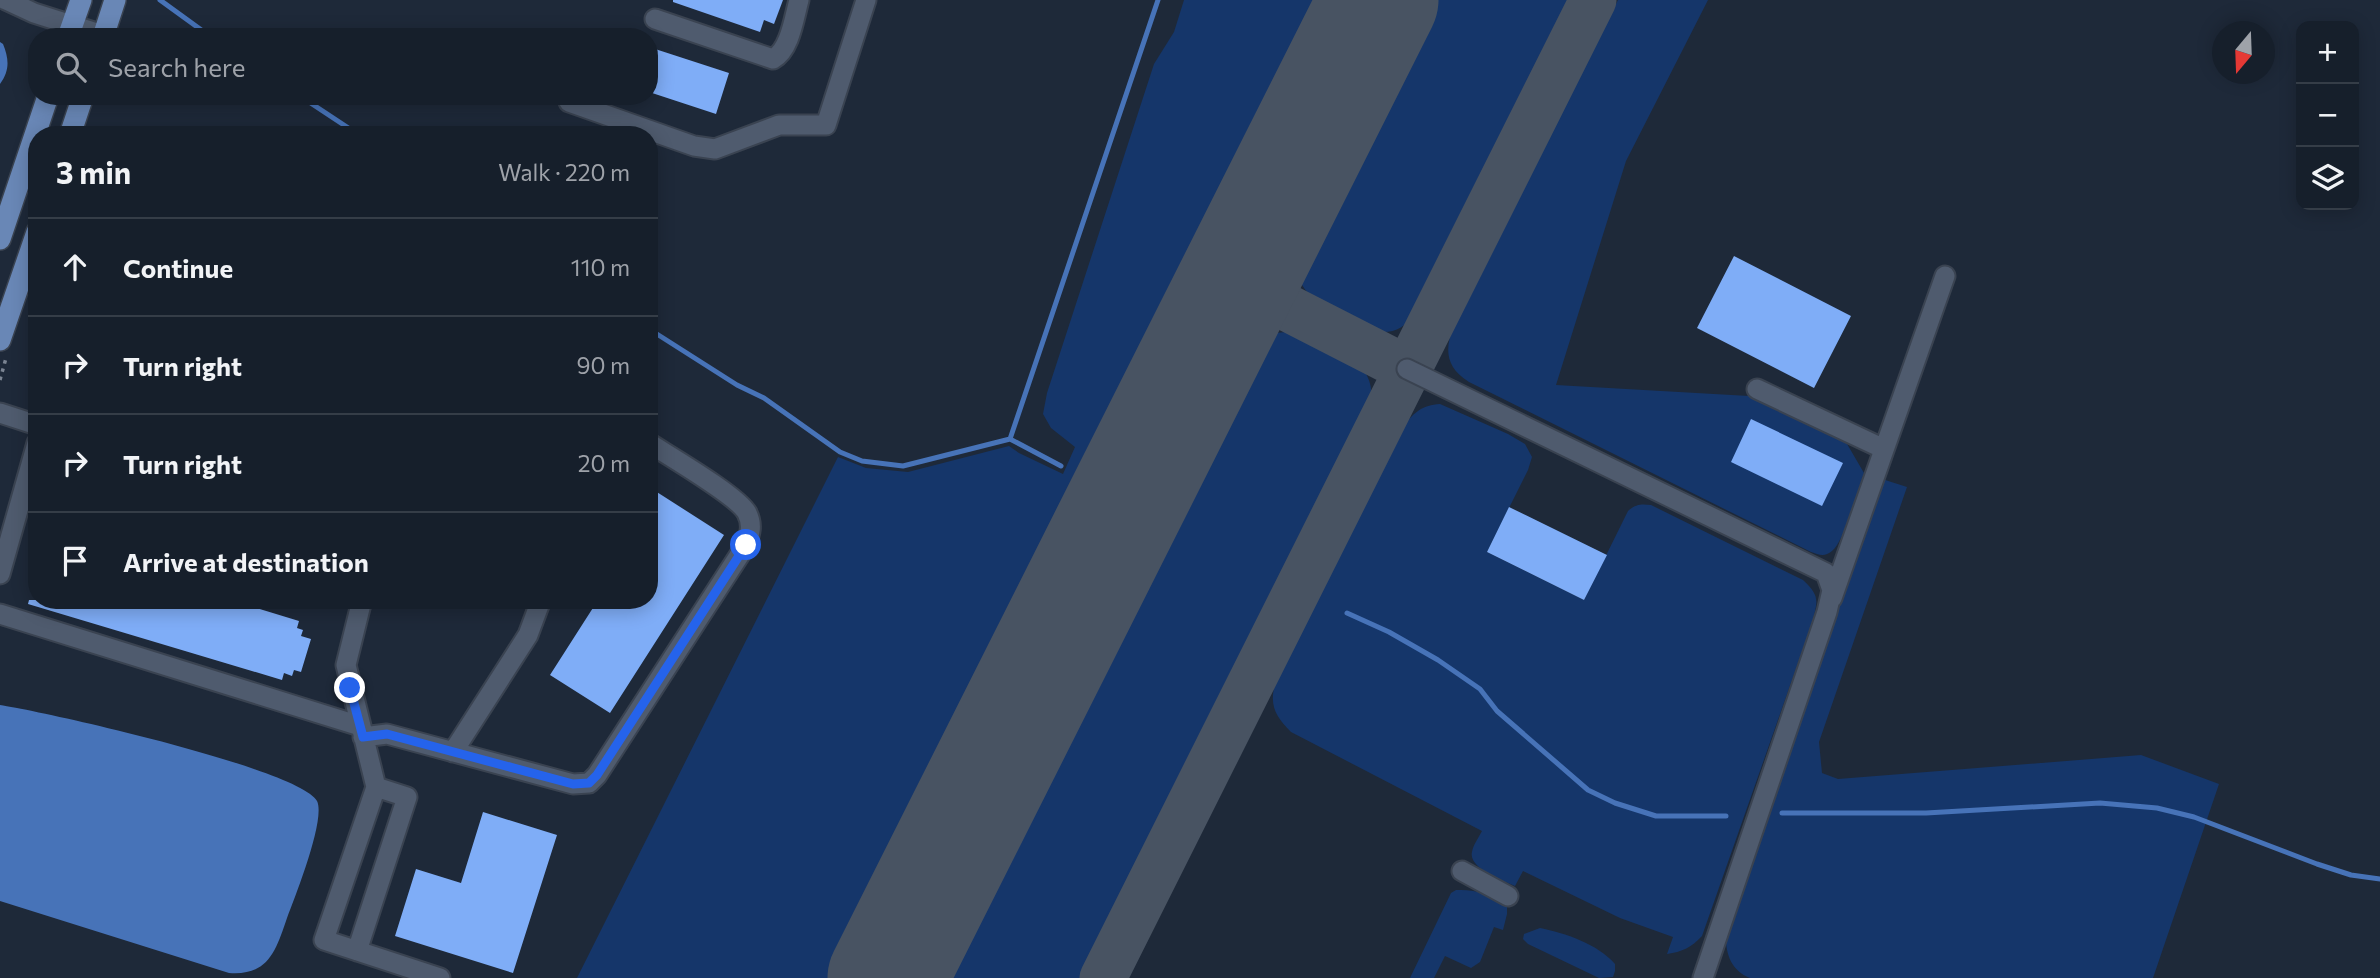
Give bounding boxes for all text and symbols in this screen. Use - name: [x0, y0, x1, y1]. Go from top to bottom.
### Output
- north arrow: [2212, 21, 2275, 84]
- map controls: [2296, 21, 2359, 210]
- button: +: [2296, 21, 2359, 84]
- search box: [28, 28, 658, 105]
- icon: search: [52, 48, 90, 86]
- text: Search here: [108, 51, 246, 82]
- button: −: [2296, 84, 2359, 147]
- button: layers: [2296, 147, 2359, 210]
- text: 3 min: [56, 153, 131, 190]
- text: Walk · 220 m: [498, 158, 630, 186]
- icon: ahead: [56, 248, 94, 286]
- text: Continue: [123, 252, 233, 283]
- text: 110 m: [571, 253, 630, 281]
- icon: right: [56, 346, 94, 384]
- text: Turn right: [123, 350, 242, 381]
- text: 90 m: [577, 351, 630, 379]
- icon: right: [56, 444, 94, 482]
- text: Turn right: [123, 448, 242, 479]
- text: 20 m: [578, 449, 630, 477]
- route start: [730, 529, 761, 560]
- icon: arrive: [56, 542, 94, 580]
- text: Arrive at destination: [123, 546, 369, 577]
- route end: [334, 672, 365, 703]

